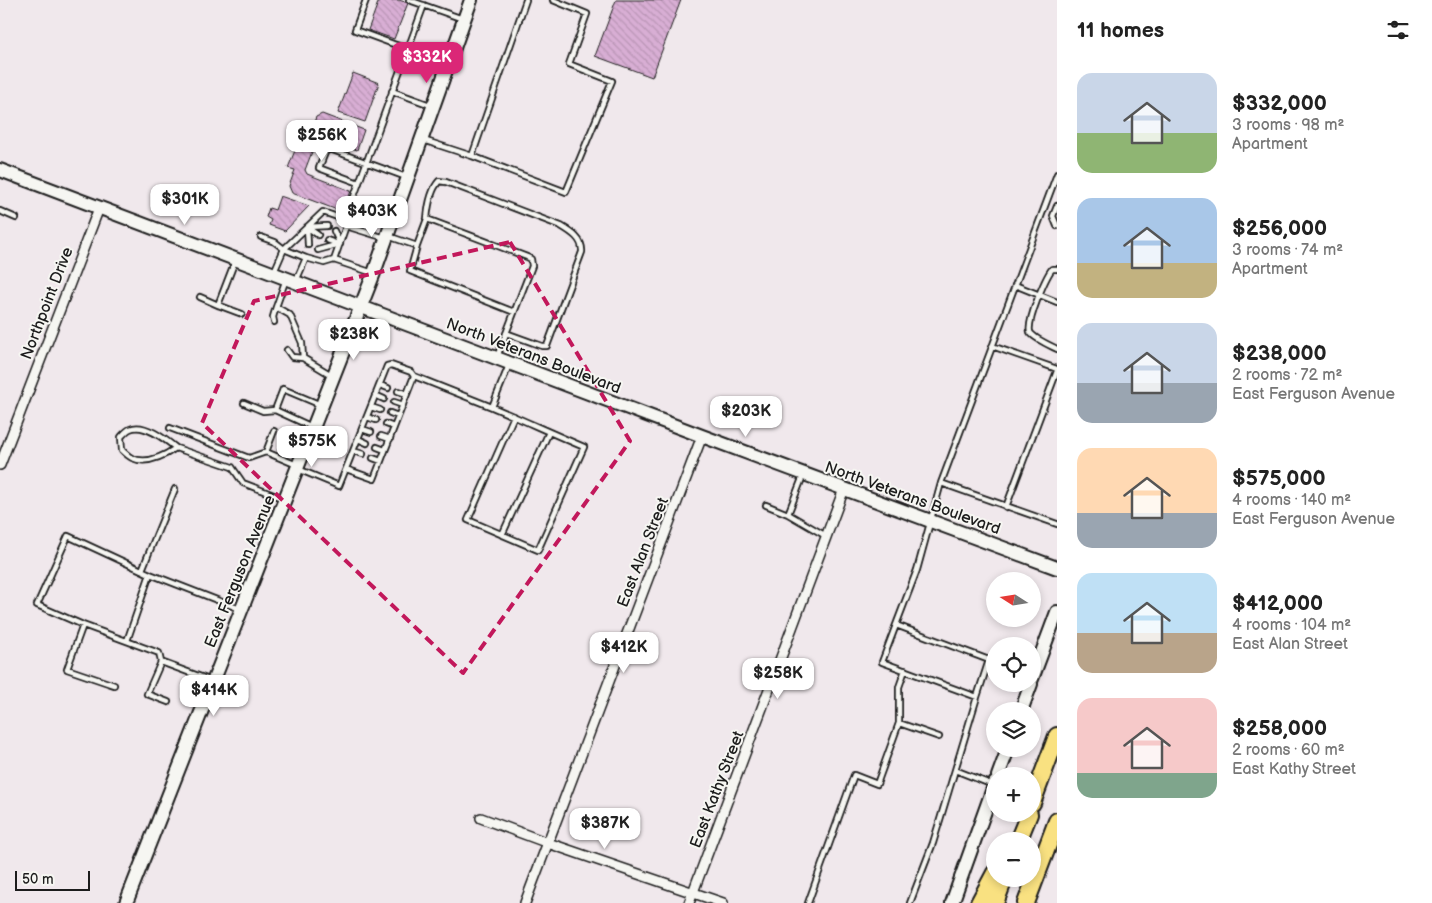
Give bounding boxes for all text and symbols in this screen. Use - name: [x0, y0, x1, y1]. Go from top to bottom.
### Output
- icon: filters: [1384, 16, 1412, 44]
- text: 11 homes: [1077, 18, 1164, 43]
- pin: $332K: [392, 42, 462, 84]
- text: $332K: [402, 48, 452, 67]
- text: $332,000: [1232, 91, 1327, 116]
- icon: home: [1117, 93, 1177, 153]
- text: 3 rooms · 98 m²: [1232, 116, 1344, 135]
- pin: $256K: [287, 120, 357, 162]
- text: $256K: [297, 126, 347, 145]
- text: Apartment: [1232, 135, 1308, 154]
- pin: $301K: [150, 184, 220, 226]
- text: $301K: [161, 190, 209, 209]
- pin: $403K: [337, 196, 407, 238]
- text: $403K: [347, 202, 397, 221]
- text: $256,000: [1232, 216, 1327, 241]
- icon: home: [1117, 218, 1177, 278]
- text: 3 rooms · 74 m²: [1232, 241, 1343, 260]
- street label: Northpoint Drive: [17, 244, 78, 362]
- text: Apartment: [1232, 260, 1308, 279]
- street label: North Veterans Boulevard: [444, 314, 623, 398]
- pin: $238K: [319, 318, 389, 361]
- text: $238K: [329, 325, 379, 344]
- text: $238,000: [1232, 341, 1327, 366]
- icon: home: [1117, 343, 1177, 403]
- text: 2 rooms · 72 m²: [1232, 366, 1342, 385]
- text: East Ferguson Avenue: [1232, 385, 1395, 404]
- pin: $203K: [711, 396, 781, 438]
- text: $203K: [721, 402, 771, 421]
- pin: $575K: [277, 426, 347, 468]
- text: $575K: [288, 432, 336, 451]
- street label: North Veterans Boulevard: [822, 458, 1003, 539]
- text: $575,000: [1232, 466, 1326, 491]
- icon: home: [1117, 468, 1177, 528]
- text: 4 rooms · 140 m²: [1232, 491, 1351, 510]
- street label: East Ferguson Avenue: [201, 492, 280, 651]
- street label: East Alan Street: [614, 495, 673, 610]
- text: East Ferguson Avenue: [1232, 510, 1395, 529]
- north arrow: [986, 572, 1041, 628]
- map controls: [986, 572, 1041, 887]
- text: $412,000: [1232, 591, 1323, 616]
- icon: home: [1117, 593, 1177, 653]
- text: 4 rooms · 104 m²: [1232, 616, 1351, 635]
- pin: $412K: [589, 632, 659, 674]
- text: East Alan Street: [1232, 635, 1348, 654]
- button: locate: [986, 637, 1041, 692]
- text: $412K: [601, 638, 647, 657]
- pin: $258K: [743, 658, 813, 700]
- text: $258K: [753, 664, 803, 683]
- pin: $414K: [179, 674, 249, 717]
- text: $414K: [191, 681, 237, 700]
- button: layers: [986, 702, 1041, 757]
- text: $258,000: [1232, 716, 1327, 741]
- icon: home: [1117, 718, 1177, 778]
- street label: East Kathy Street: [686, 728, 748, 851]
- text: 2 rooms · 60 m²: [1232, 741, 1345, 760]
- text: East Kathy Street: [1232, 760, 1356, 779]
- button: +: [986, 767, 1041, 822]
- pin: $387K: [570, 808, 640, 850]
- text: $387K: [580, 814, 630, 833]
- button: −: [986, 832, 1041, 887]
- scale bar: [15, 868, 90, 891]
- text: 50 m: [22, 871, 54, 888]

